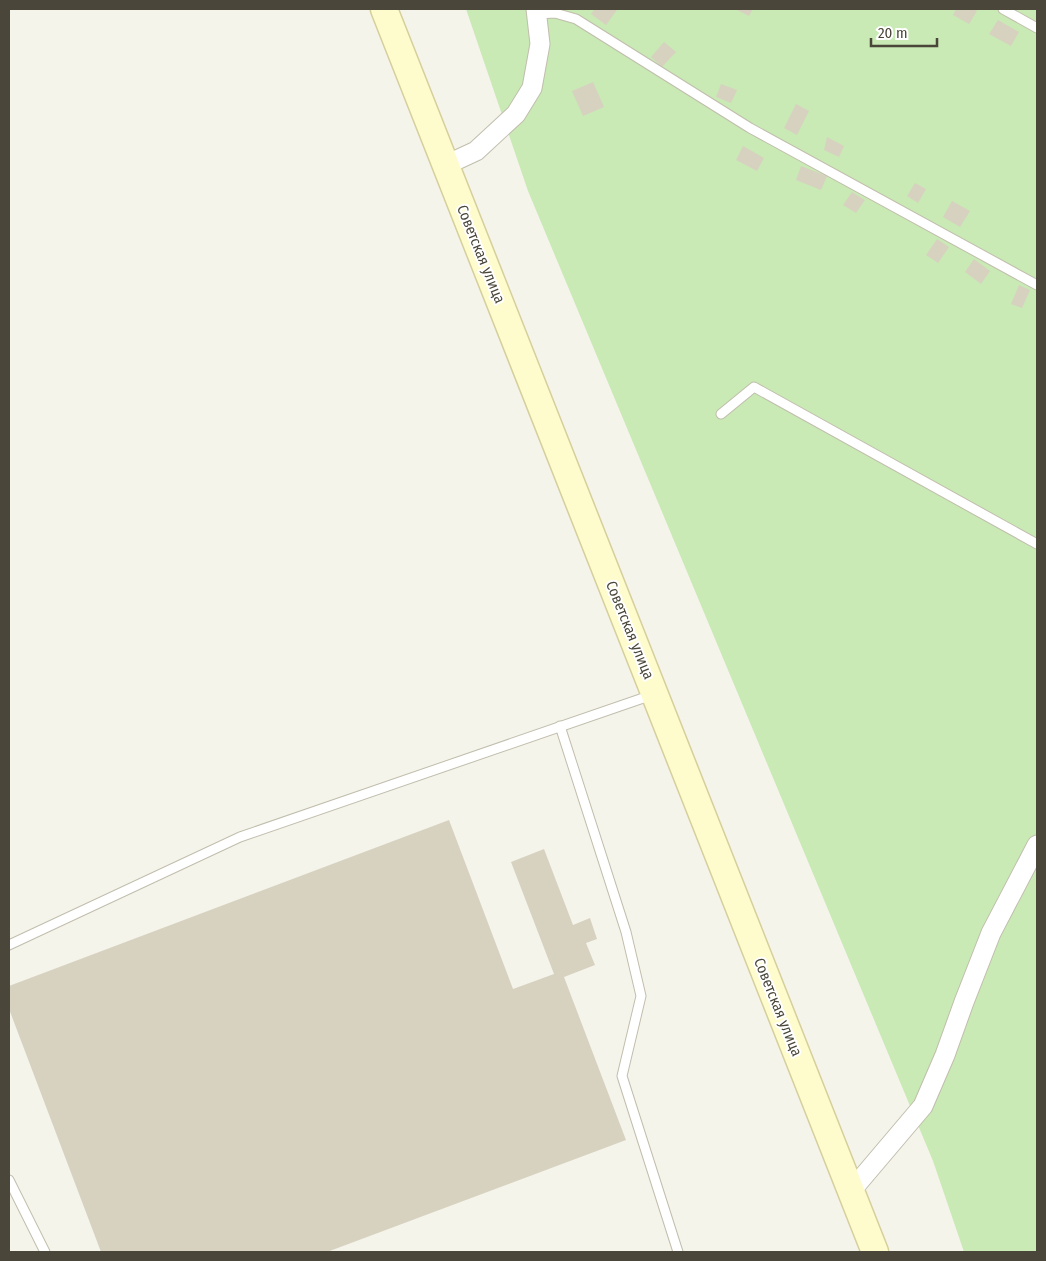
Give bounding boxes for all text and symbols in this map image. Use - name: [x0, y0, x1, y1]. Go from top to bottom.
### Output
- scale bar: [871, 15, 937, 47]
- text: 20 m: [878, 24, 908, 42]
- street label: Советская улица: [453, 202, 509, 306]
- street label: Советская улица: [602, 578, 658, 682]
- street label: Советская улица: [750, 955, 806, 1059]

